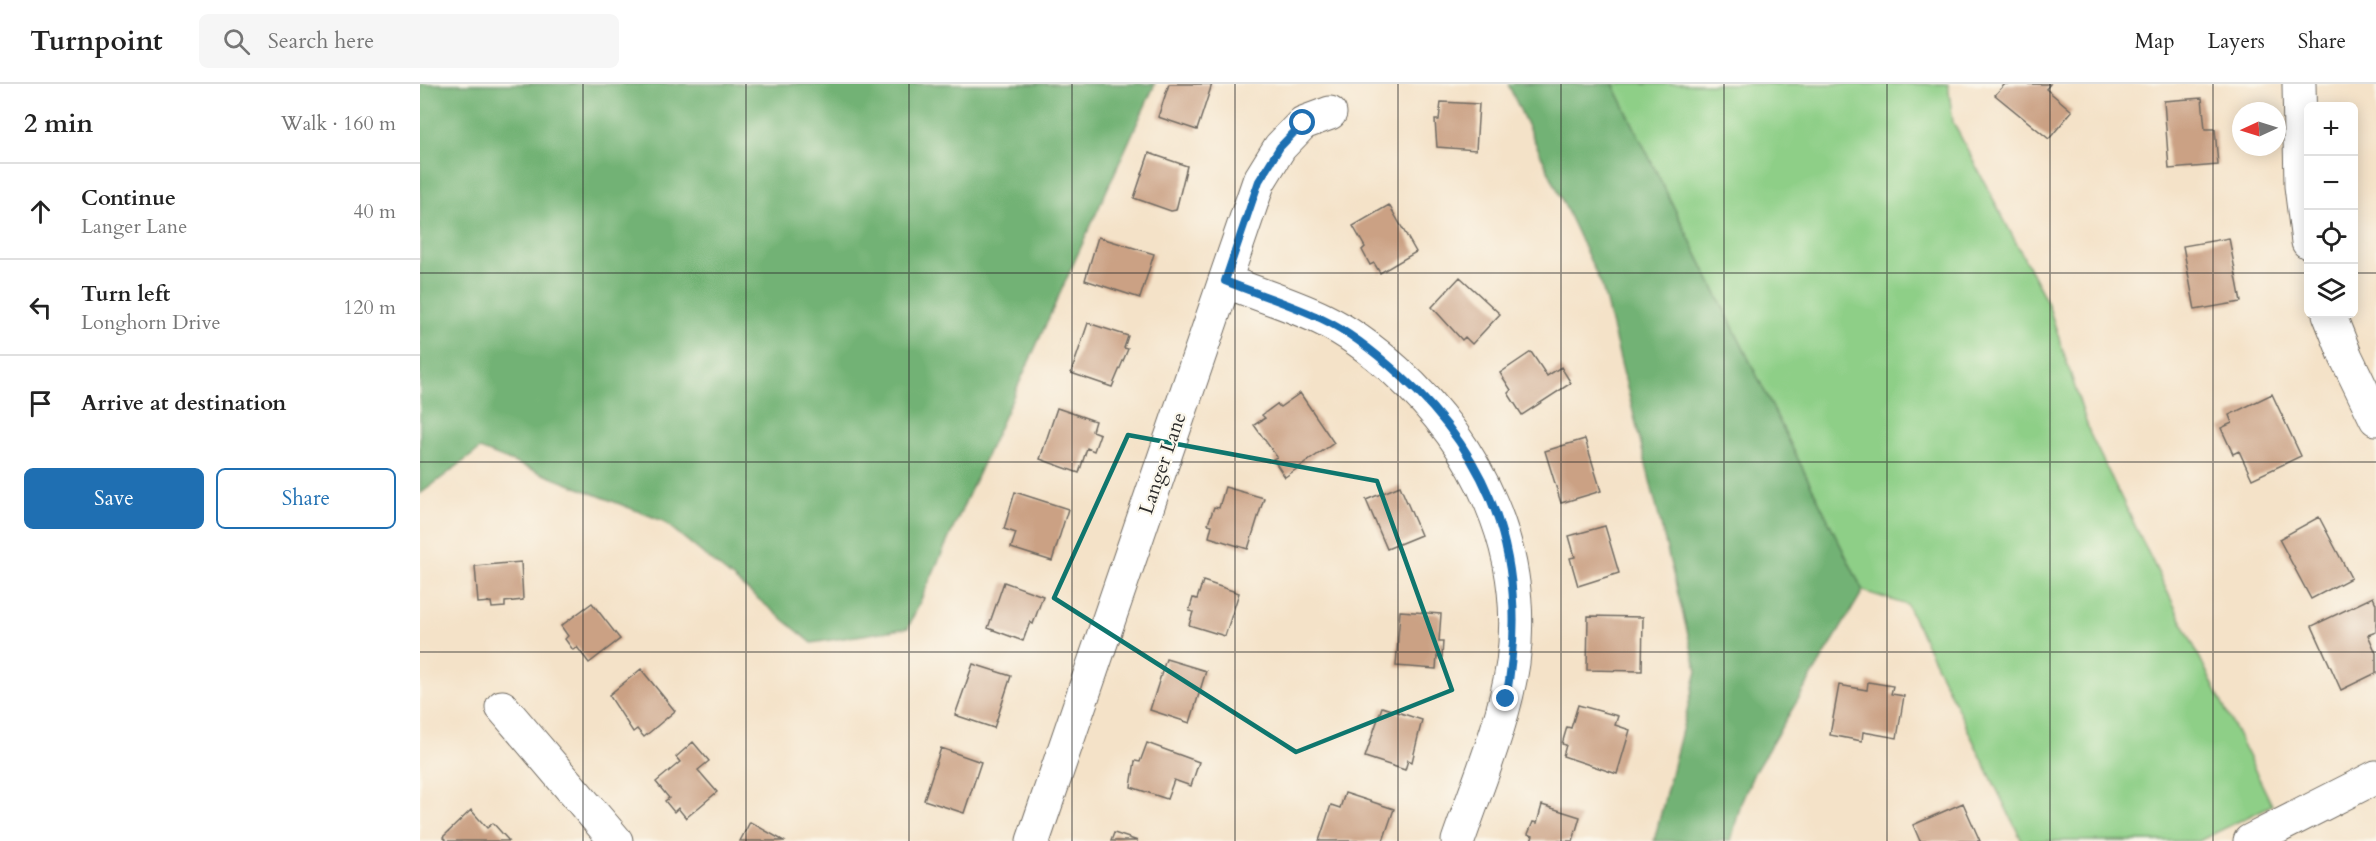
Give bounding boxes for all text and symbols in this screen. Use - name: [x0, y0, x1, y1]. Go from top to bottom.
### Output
- search box: [199, 14, 619, 68]
- text: Turnpoint: [30, 22, 163, 60]
- icon: search: [220, 25, 253, 58]
- text: Search here: [268, 26, 374, 56]
- text: Map: [2135, 27, 2175, 56]
- text: Layers: [2208, 27, 2265, 56]
- text: Share: [2298, 27, 2346, 56]
- north arrow: [2232, 102, 2286, 156]
- map controls: [2304, 102, 2358, 318]
- button: +: [2304, 102, 2358, 156]
- text: 2 min: [24, 106, 93, 141]
- route start: [1289, 109, 1315, 135]
- text: Walk · 160 m: [281, 110, 396, 137]
- button: −: [2304, 156, 2358, 210]
- text: Continue: [81, 183, 176, 213]
- icon: ahead: [24, 195, 57, 228]
- text: 40 m: [353, 198, 396, 225]
- button: locate: [2304, 210, 2358, 264]
- text: Langer Lane: [81, 213, 187, 240]
- button: layers: [2304, 264, 2358, 318]
- text: Turn left: [81, 279, 170, 309]
- icon: left: [24, 291, 57, 324]
- text: 120 m: [343, 294, 396, 321]
- text: Longhorn Drive: [81, 309, 221, 336]
- icon: arrive: [24, 387, 57, 420]
- text: Arrive at destination: [81, 388, 286, 418]
- street label: Langer Lane: [1132, 409, 1193, 518]
- button: Save: [24, 468, 204, 529]
- button: Share: [216, 468, 396, 529]
- route end: [1492, 685, 1518, 711]

